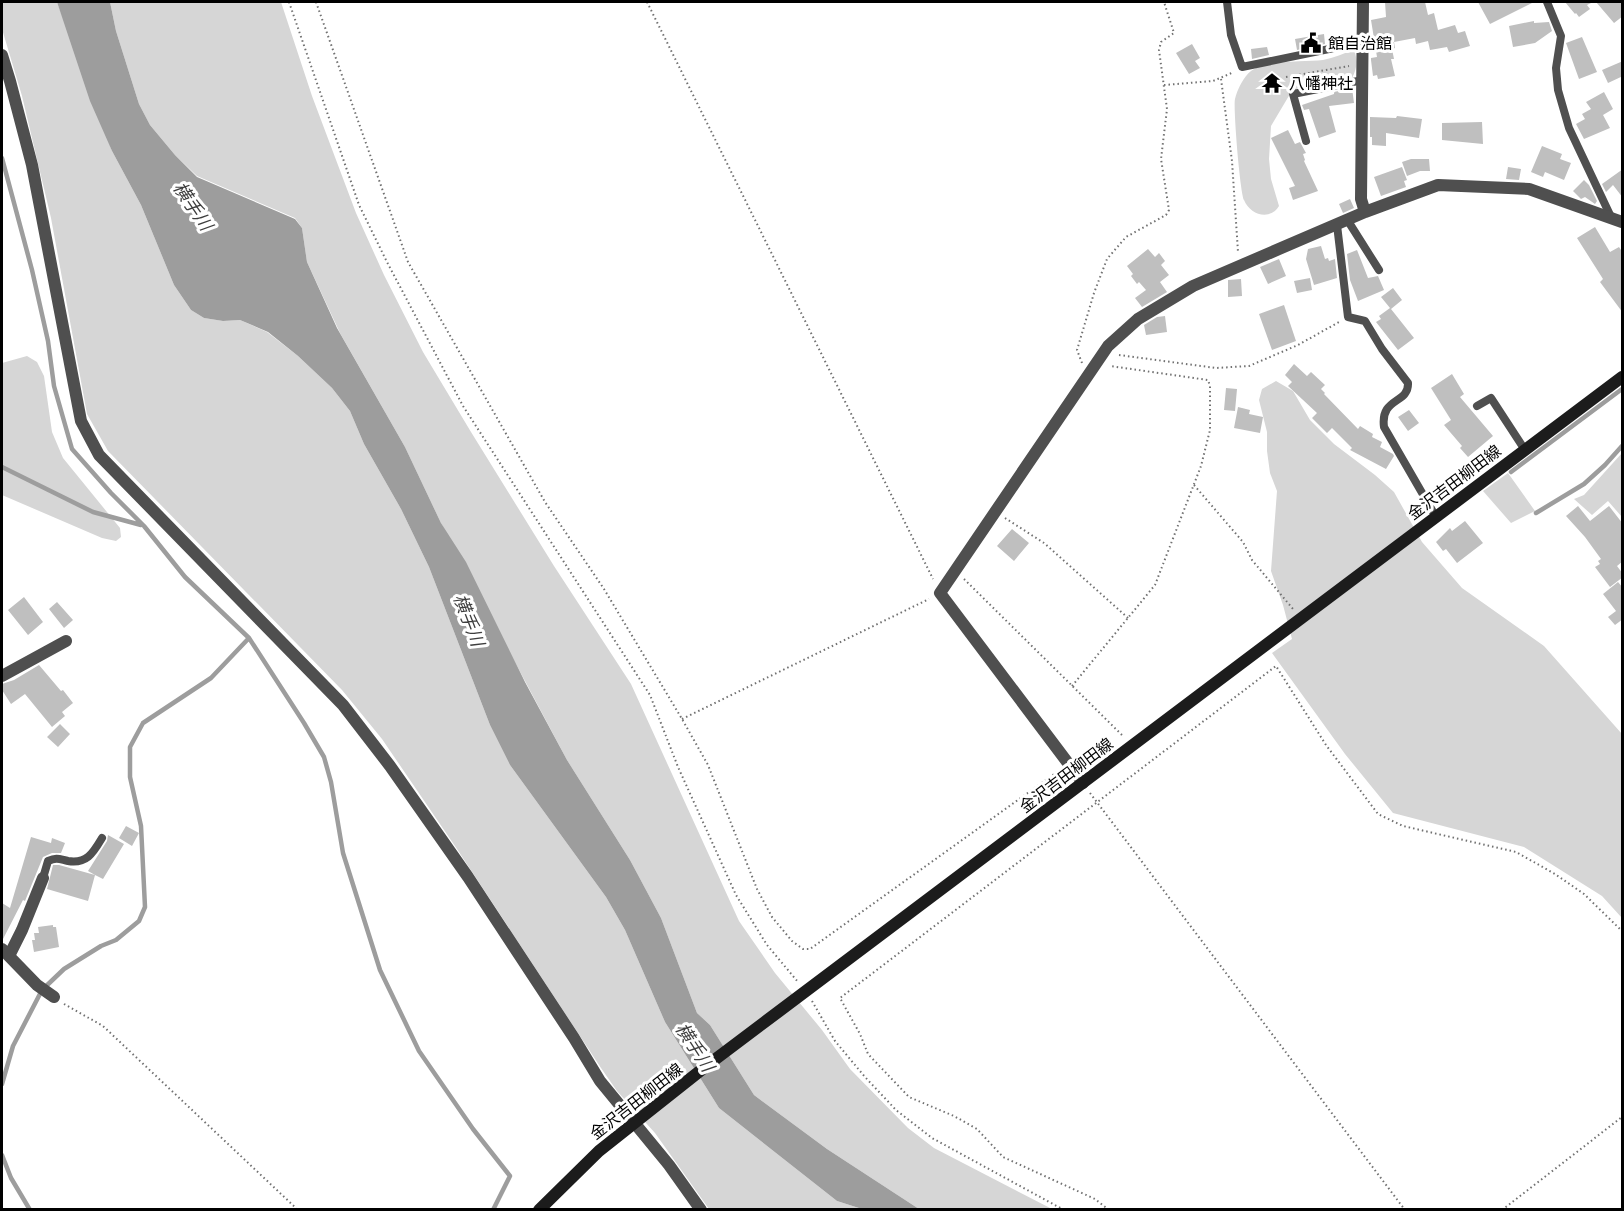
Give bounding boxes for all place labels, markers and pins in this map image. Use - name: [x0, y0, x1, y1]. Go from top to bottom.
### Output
- public building icon: 館自治館: [1299, 31, 1323, 55]
- place label: 館自治館: [1328, 33, 1392, 53]
- temple icon: 八幡神社: [1260, 71, 1284, 95]
- place label: 八幡神社: [1289, 73, 1353, 93]

